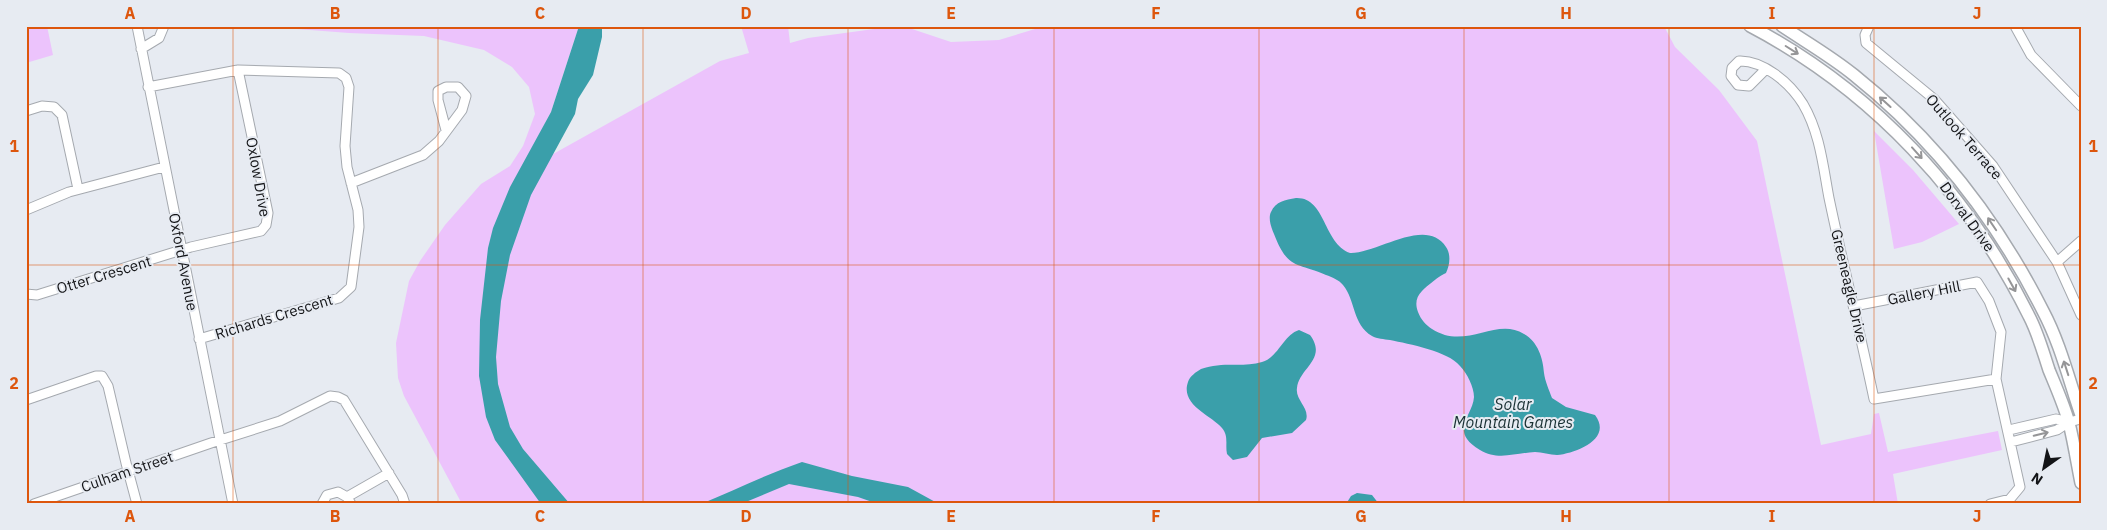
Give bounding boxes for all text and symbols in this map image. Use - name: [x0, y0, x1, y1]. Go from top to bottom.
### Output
- text: A: [125, 3, 136, 23]
- text: B: [330, 3, 341, 23]
- text: C: [535, 3, 545, 23]
- text: D: [740, 3, 752, 23]
- text: E: [946, 3, 956, 23]
- text: F: [1151, 3, 1161, 23]
- text: G: [1355, 3, 1367, 23]
- text: H: [1560, 3, 1572, 23]
- text: I: [1769, 3, 1776, 23]
- text: J: [1973, 3, 1981, 23]
- one-way arrow: [1785, 45, 1799, 55]
- street label: Outlook Terrace: [1922, 90, 2007, 183]
- one-way arrow: [1879, 97, 1892, 108]
- text: 1: [9, 136, 19, 156]
- street label: Oxlow Drive: [242, 136, 275, 218]
- text: 1: [2088, 136, 2098, 156]
- one-way arrow: [1912, 147, 1923, 160]
- street label: Dorval Drive: [1936, 178, 1999, 255]
- street label: Oxford Avenue: [165, 211, 202, 312]
- one-way arrow: [1986, 218, 1996, 232]
- street label: Greeneagle Drive: [1827, 227, 1872, 344]
- street label: Otter Crescent: [54, 251, 153, 298]
- street label: Gallery Hill: [1886, 276, 1962, 309]
- one-way arrow: [2007, 277, 2017, 292]
- street label: Richards Crescent: [213, 290, 335, 343]
- one-way arrow: [2060, 361, 2070, 377]
- text: 2: [9, 373, 19, 393]
- text: 2: [2088, 373, 2098, 393]
- water label: Solar Mountain Games: [1453, 394, 1573, 432]
- one-way arrow: [2033, 429, 2049, 438]
- north arrow: [2020, 442, 2070, 492]
- street label: Culham Street: [78, 447, 175, 496]
- text: N: [2028, 469, 2046, 489]
- text: A: [125, 506, 136, 526]
- text: B: [330, 506, 341, 526]
- text: C: [535, 506, 545, 526]
- text: D: [740, 506, 752, 526]
- text: E: [946, 506, 956, 526]
- text: F: [1151, 506, 1161, 526]
- text: G: [1355, 506, 1367, 526]
- text: H: [1560, 506, 1572, 526]
- text: I: [1769, 506, 1776, 526]
- text: J: [1973, 506, 1981, 526]

